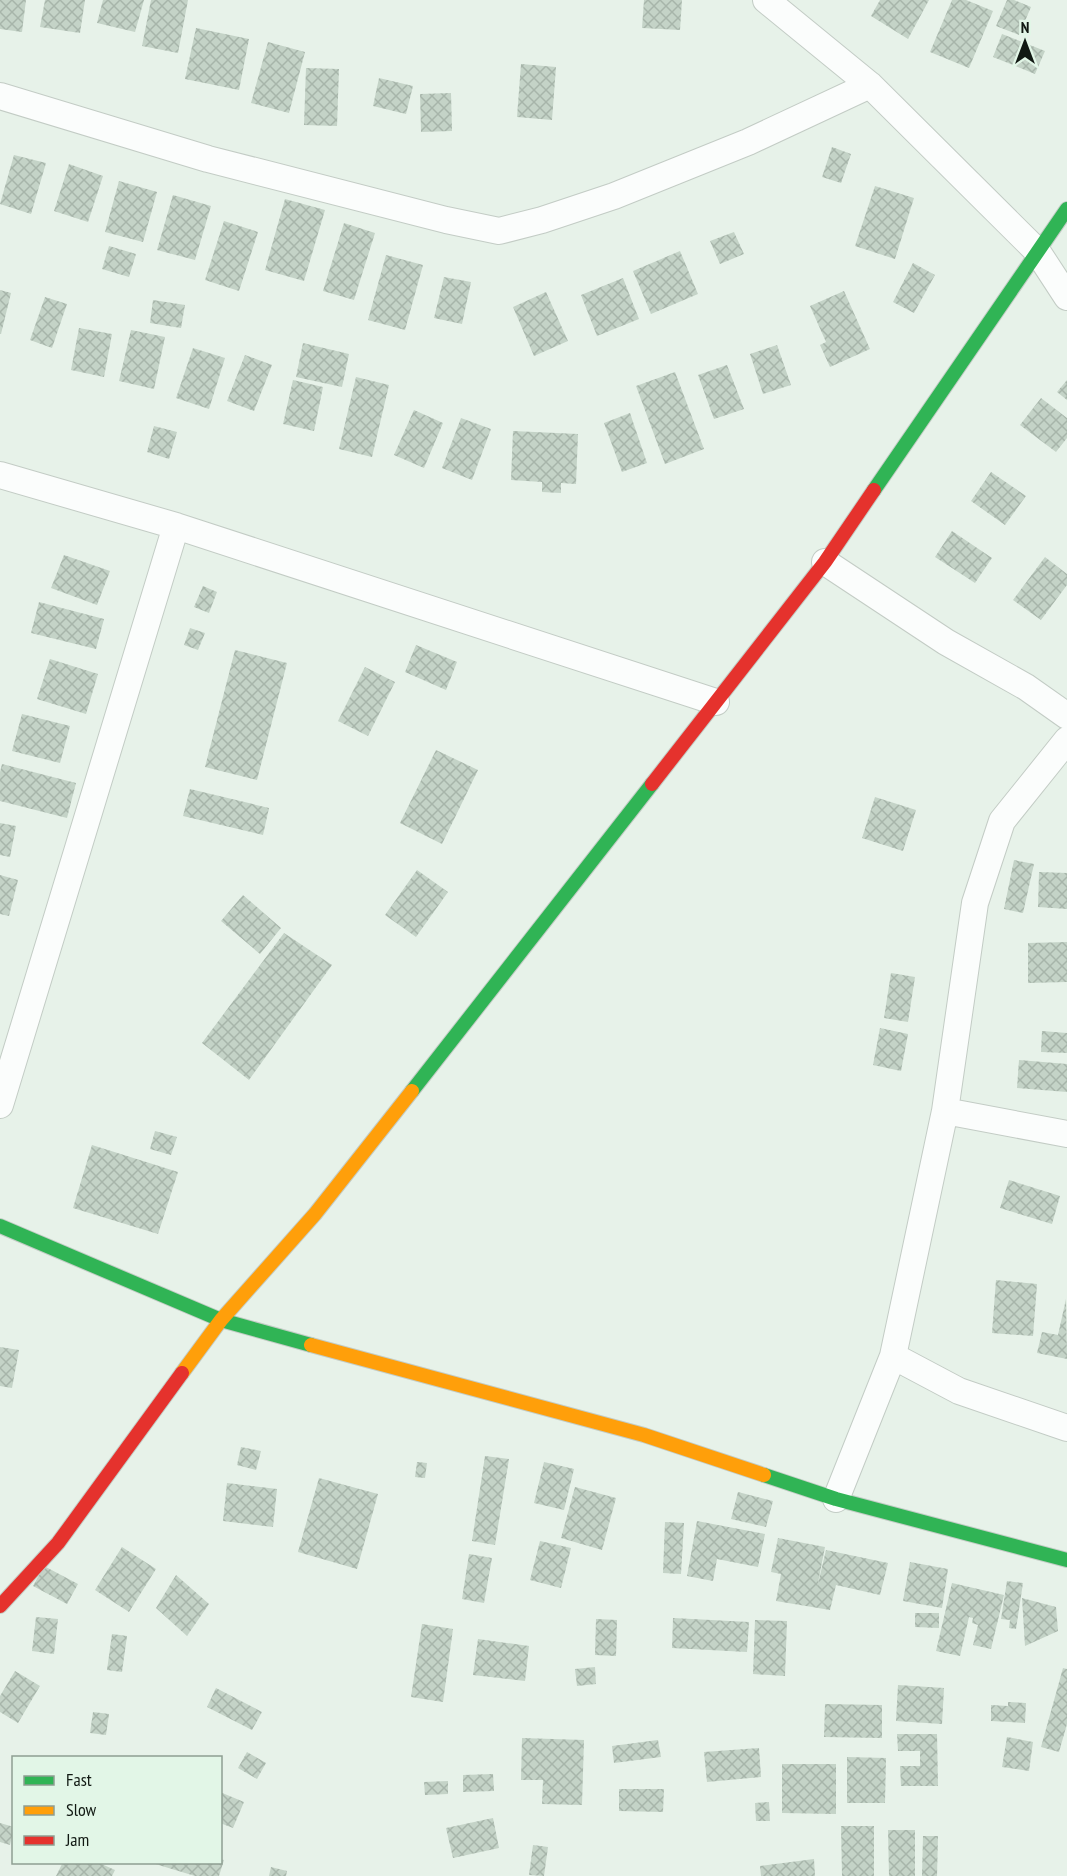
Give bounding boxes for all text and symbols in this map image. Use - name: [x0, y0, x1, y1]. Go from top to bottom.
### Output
- north arrow: [995, 12, 1055, 72]
- text: N: [1021, 17, 1029, 37]
- legend: [12, 1756, 222, 1864]
- text: Fast: [66, 1768, 92, 1791]
- text: Slow: [66, 1798, 97, 1821]
- text: Jam: [65, 1828, 89, 1851]

